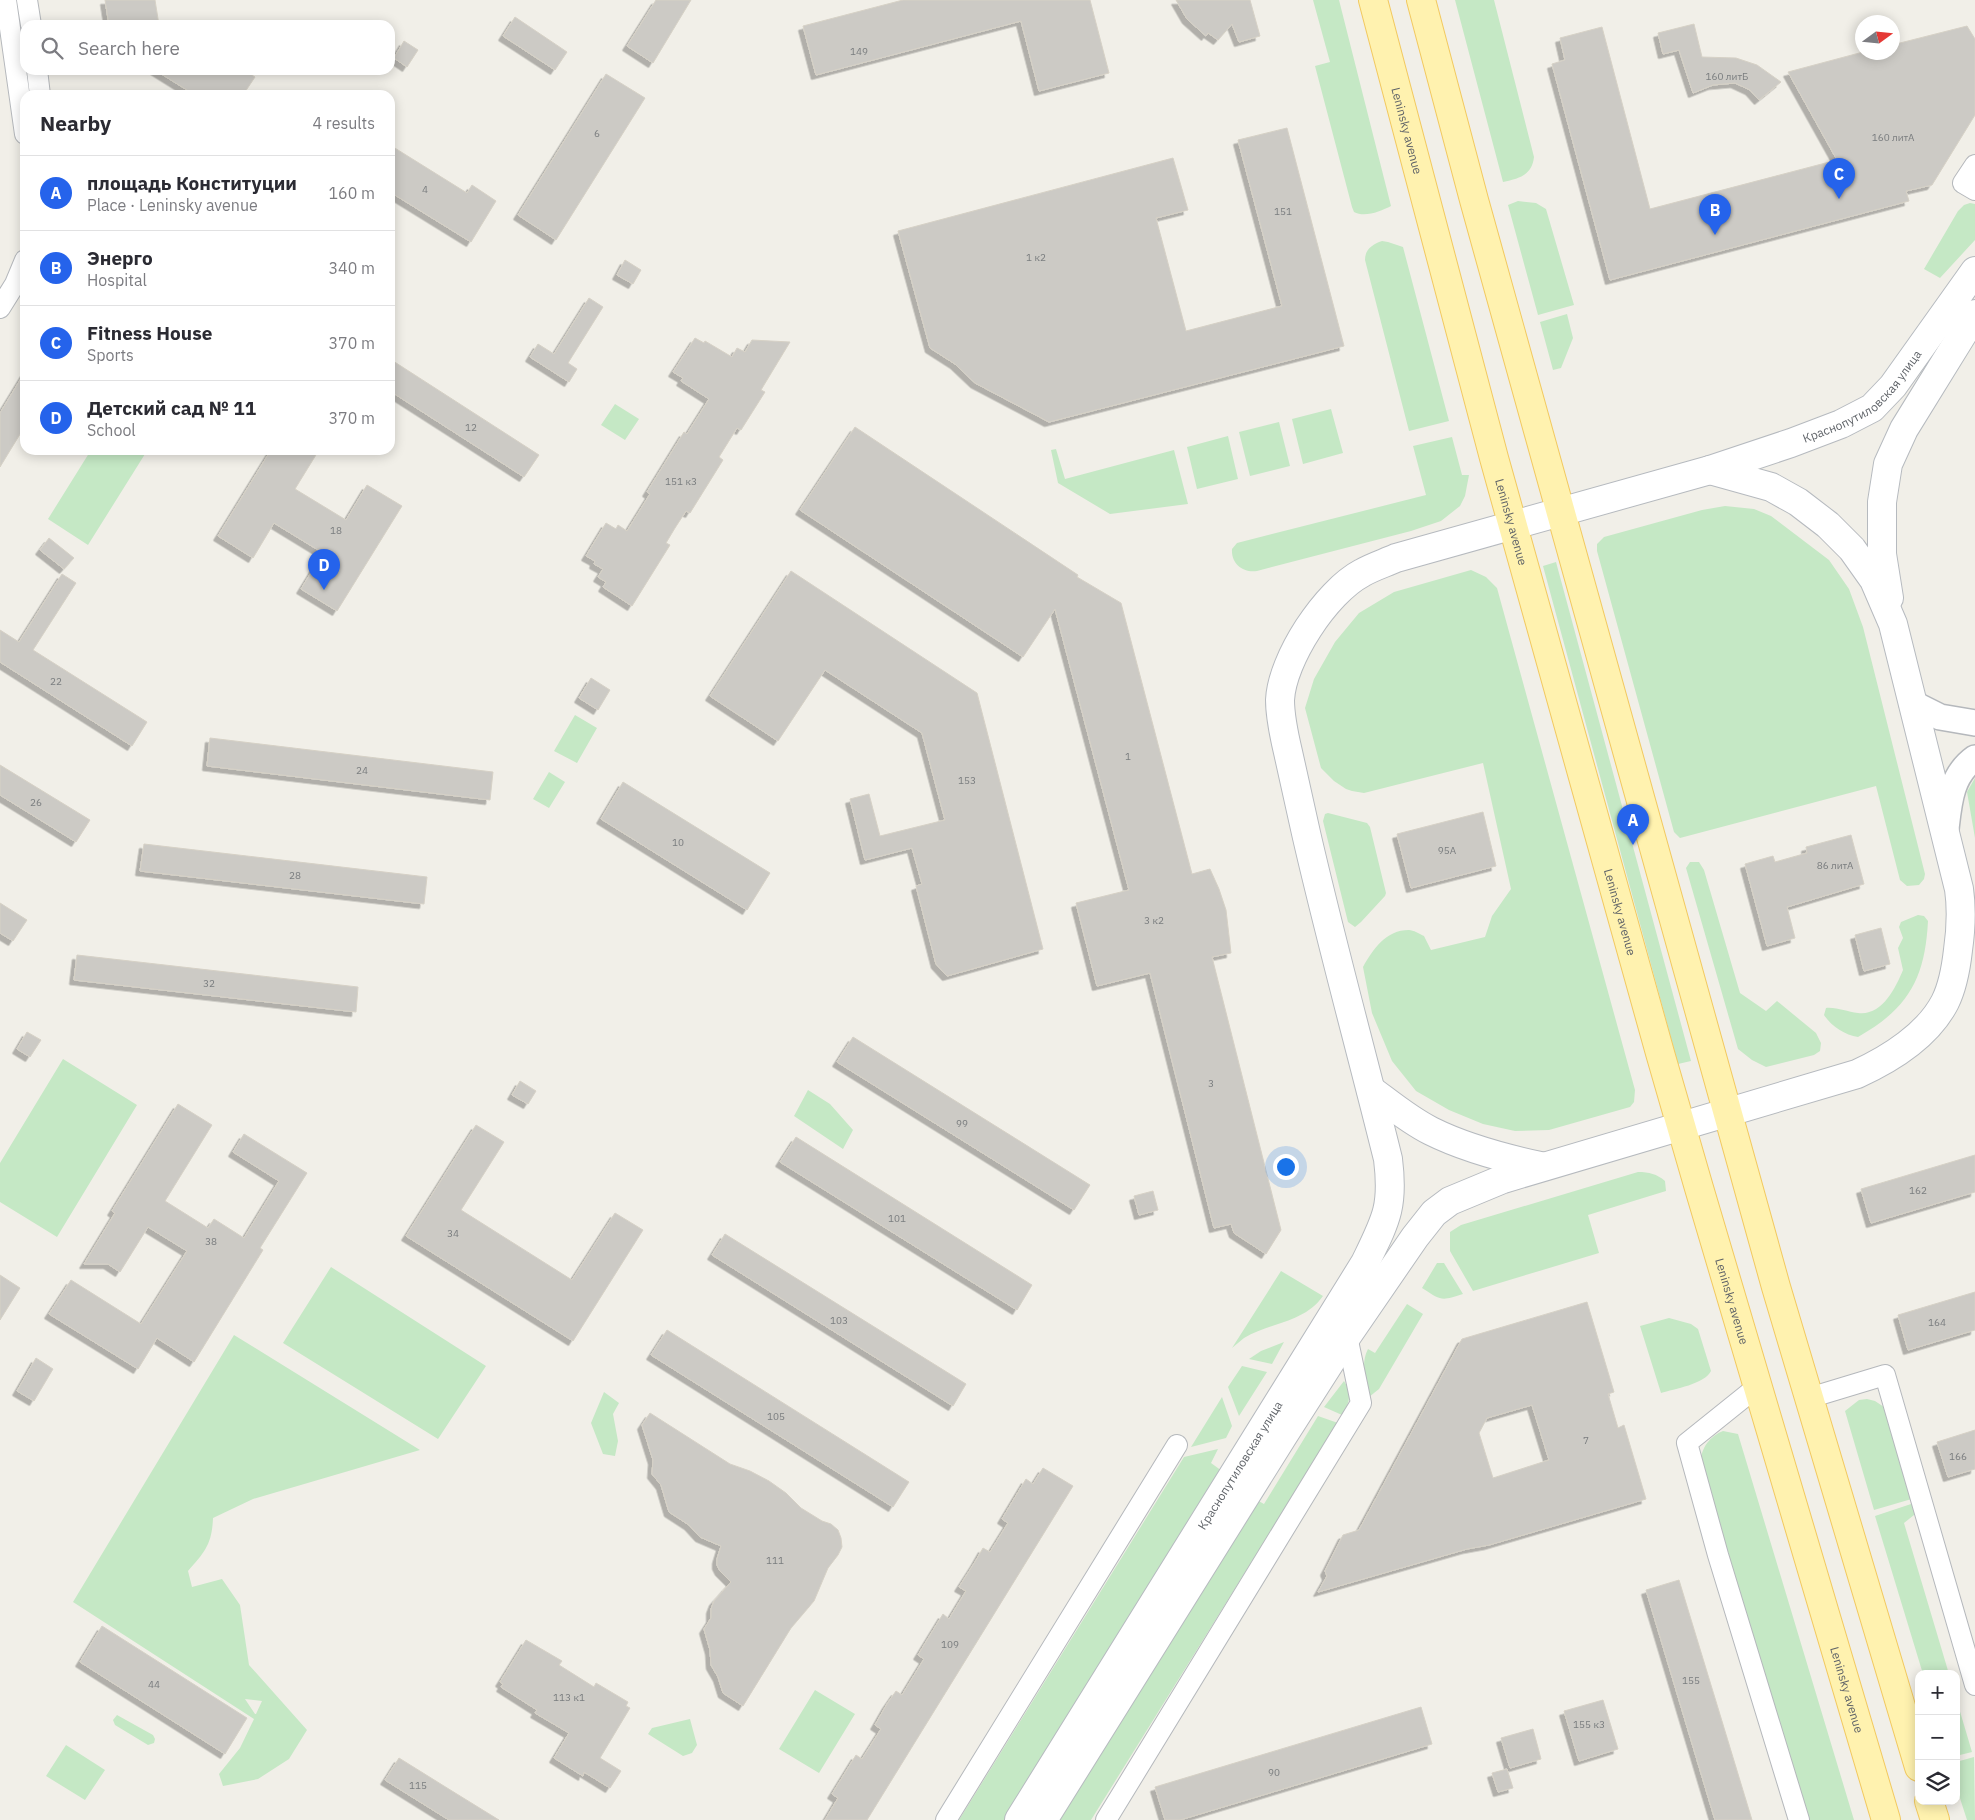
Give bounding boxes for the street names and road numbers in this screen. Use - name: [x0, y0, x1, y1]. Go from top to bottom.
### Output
- street label: Leninsky avenue: [1389, 85, 1426, 176]
- street label: Краснопутиловская улица: [1800, 346, 1924, 445]
- street label: Leninsky avenue: [1493, 477, 1531, 567]
- street label: Leninsky avenue: [1601, 867, 1640, 957]
- street label: Leninsky avenue: [1713, 1256, 1752, 1346]
- street label: Краснопутиловская улица: [1194, 1397, 1285, 1532]
- street label: Leninsky avenue: [1828, 1645, 1867, 1735]

